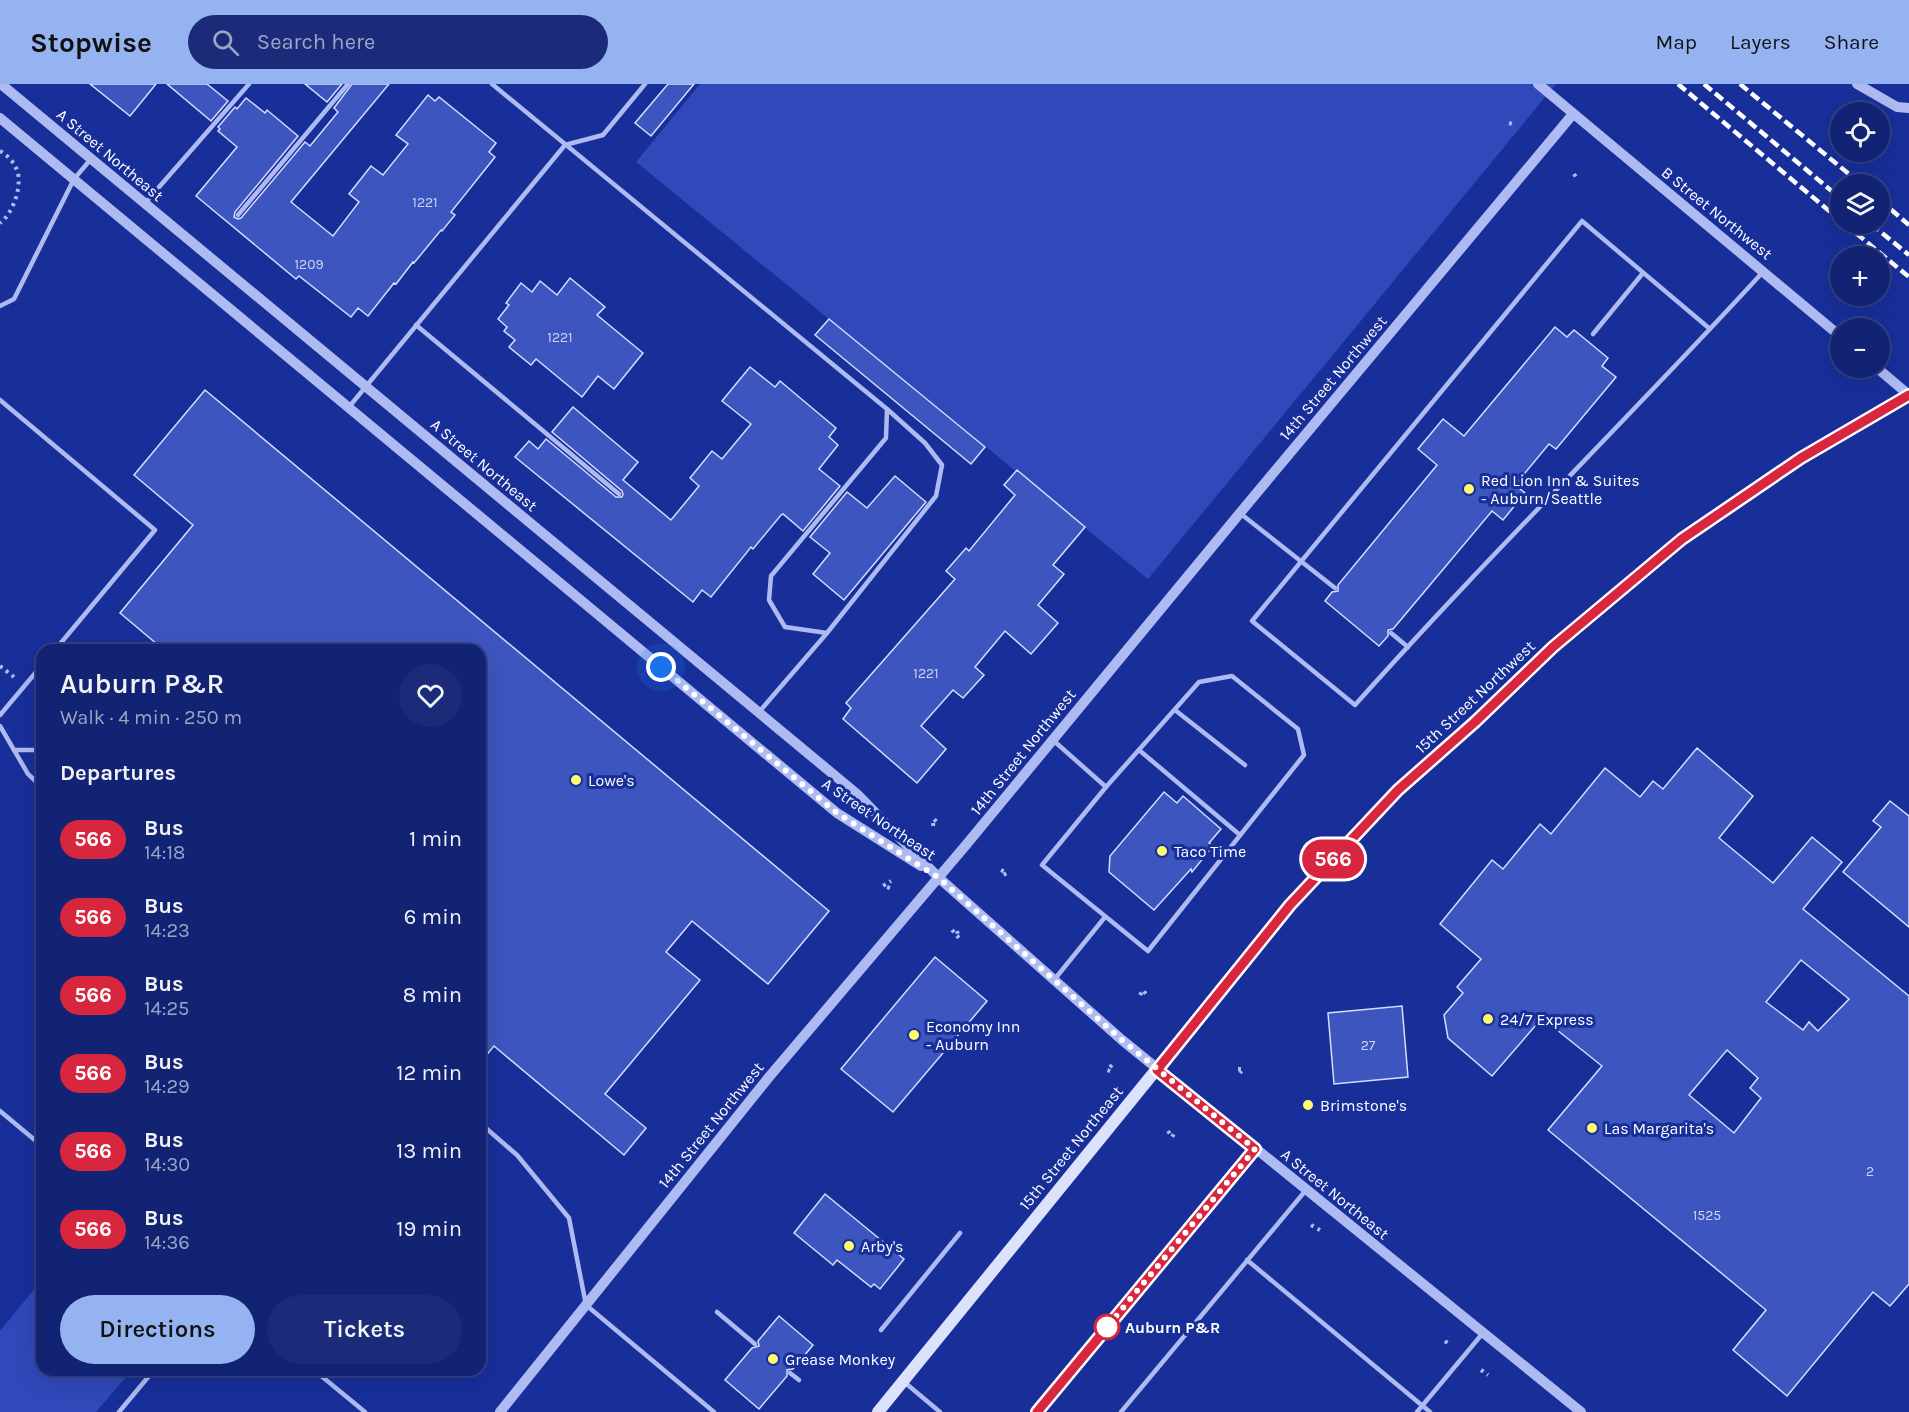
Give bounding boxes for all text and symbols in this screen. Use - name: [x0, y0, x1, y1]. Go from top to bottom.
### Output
- search box: [188, 15, 608, 69]
- text: Stopwise: [30, 26, 152, 59]
- icon: search: [209, 26, 242, 59]
- text: Search here: [257, 29, 375, 55]
- text: Map: [1655, 30, 1697, 54]
- text: Layers: [1730, 30, 1791, 54]
- text: Share: [1824, 30, 1879, 54]
- map controls: [1830, 102, 1890, 378]
- button: locate: [1830, 102, 1890, 162]
- street label: A Street Northeast: [53, 105, 167, 205]
- street label: B Street Northwest: [1658, 163, 1776, 263]
- button: layers: [1830, 174, 1890, 234]
- house number: 1221: [412, 194, 438, 211]
- button: +: [1830, 246, 1890, 306]
- house number: 1209: [294, 256, 324, 273]
- street label: 14th Street Northwest: [1275, 312, 1391, 444]
- button: −: [1830, 318, 1890, 378]
- house number: 1221: [547, 329, 573, 346]
- street label: A Street Northeast: [427, 415, 541, 515]
- place label: Red Lion Inn & Suites - Auburn/Seattle: [1481, 471, 1640, 508]
- marker: Red Lion Inn & Suites - Auburn/Seattle: [1462, 482, 1476, 496]
- street label: 15th Street Northwest: [1411, 637, 1539, 757]
- your location: [646, 652, 676, 682]
- button: heart: [399, 664, 462, 727]
- house number: 1221: [913, 665, 939, 682]
- text: Auburn P&R: [60, 667, 224, 700]
- street label: 14th Street Northwest: [966, 685, 1080, 819]
- text: Walk · 4 min · 250 m: [60, 706, 242, 729]
- text: Departures: [60, 760, 176, 786]
- place label: Lowe's: [588, 771, 635, 790]
- marker: Lowe's: [569, 773, 583, 787]
- street label: A Street Northeast: [818, 774, 940, 864]
- text: Bus: [144, 815, 184, 841]
- text: 1 min: [409, 826, 462, 852]
- text: 566: [74, 827, 112, 851]
- line badge: 566: [1298, 840, 1368, 878]
- text: 14:18: [144, 841, 185, 864]
- place label: Taco Time: [1174, 842, 1246, 861]
- marker: Taco Time: [1155, 844, 1169, 858]
- text: 566: [1314, 847, 1352, 871]
- text: Bus: [144, 893, 184, 919]
- text: 6 min: [404, 904, 462, 930]
- text: 566: [74, 905, 112, 929]
- text: 14:23: [144, 919, 190, 942]
- text: Bus: [144, 971, 184, 997]
- text: 8 min: [403, 982, 462, 1008]
- text: 566: [74, 983, 112, 1007]
- text: 14:25: [144, 997, 189, 1020]
- place label: 24/7 Express: [1500, 1010, 1594, 1029]
- marker: 24/7 Express: [1481, 1012, 1495, 1026]
- place label: Economy Inn - Auburn: [926, 1017, 1020, 1054]
- marker: Economy Inn - Auburn: [907, 1028, 921, 1042]
- house number: 27: [1361, 1037, 1376, 1054]
- text: Bus: [144, 1049, 184, 1075]
- street label: 14th Street Northwest: [654, 1058, 768, 1192]
- text: 12 min: [396, 1060, 462, 1086]
- text: 566: [74, 1061, 112, 1085]
- text: 14:29: [144, 1075, 190, 1098]
- street label: 15th Street Northeast: [1015, 1082, 1127, 1214]
- place label: Brimstone's: [1320, 1096, 1407, 1115]
- marker: Brimstone's: [1301, 1098, 1315, 1112]
- place label: Las Margarita's: [1604, 1119, 1714, 1138]
- marker: Las Margarita's: [1585, 1121, 1599, 1135]
- text: Bus: [144, 1127, 184, 1153]
- text: 13 min: [396, 1138, 462, 1164]
- text: 566: [74, 1139, 112, 1163]
- street label: A Street Northeast: [1277, 1145, 1393, 1243]
- text: 14:30: [144, 1153, 190, 1176]
- house number: 2: [1866, 1163, 1874, 1180]
- text: Bus: [144, 1205, 184, 1231]
- house number: 1525: [1693, 1207, 1721, 1224]
- text: 19 min: [396, 1216, 462, 1242]
- text: 566: [74, 1217, 112, 1241]
- text: 14:36: [144, 1231, 190, 1254]
- place label: Arby's: [861, 1237, 903, 1256]
- marker: Arby's: [842, 1239, 856, 1253]
- button: Directions: [60, 1295, 255, 1364]
- button: Tickets: [267, 1295, 462, 1364]
- marker: Auburn P&R: [1094, 1314, 1120, 1340]
- place label: Auburn P&R: [1125, 1318, 1220, 1337]
- place label: Grease Monkey: [785, 1350, 896, 1369]
- marker: Grease Monkey: [766, 1352, 780, 1366]

